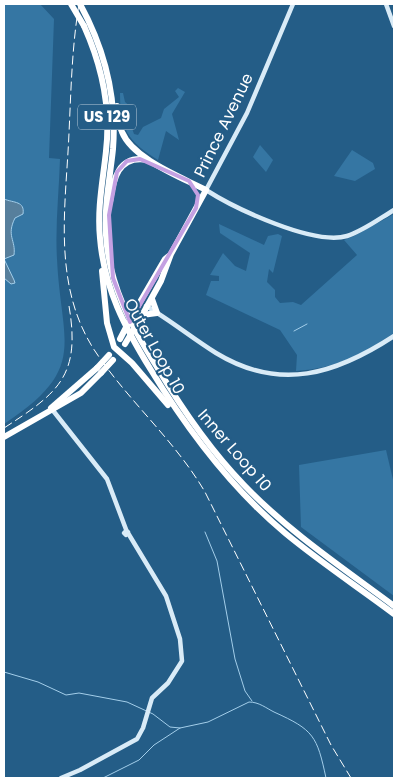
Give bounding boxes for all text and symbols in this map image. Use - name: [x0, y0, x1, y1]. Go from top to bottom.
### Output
- street label: Prince Avenue: [188, 69, 259, 181]
- road number: US 129: [78, 104, 136, 130]
- street label: Outer Loop 10: [119, 294, 190, 398]
- street label: Inner Loop 10: [192, 404, 277, 496]

